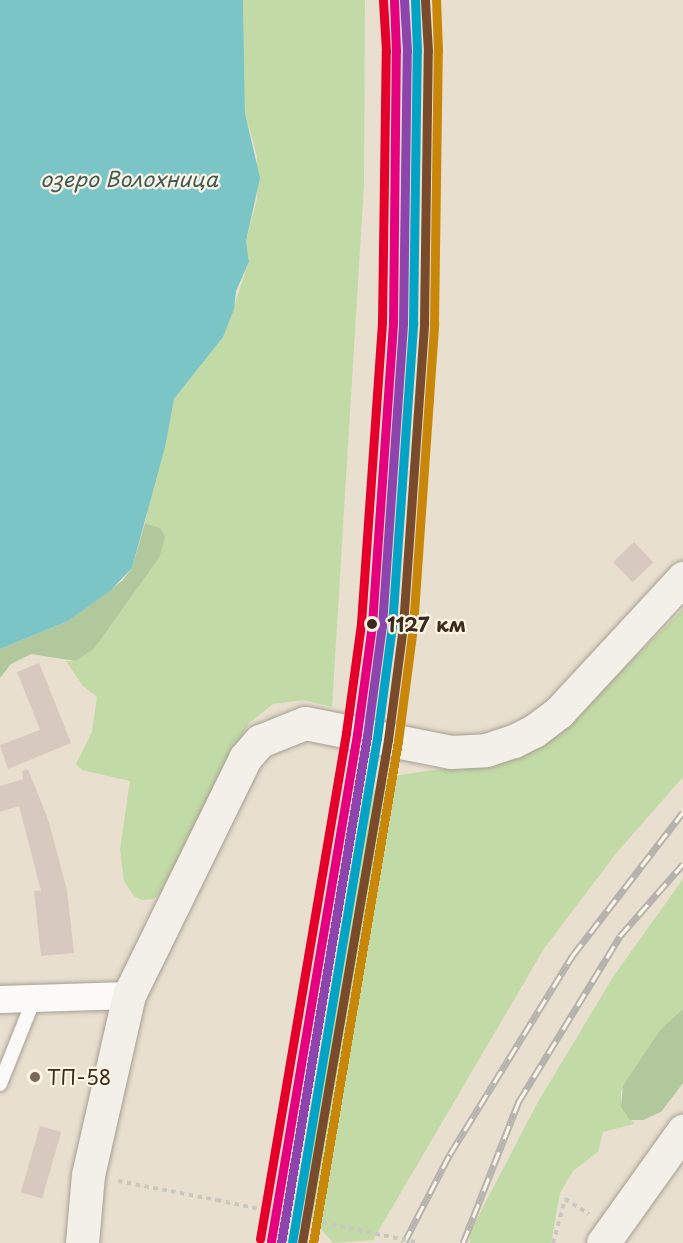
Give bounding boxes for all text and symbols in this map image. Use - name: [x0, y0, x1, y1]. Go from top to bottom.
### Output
- water label: озеро Волохница: [40, 165, 218, 191]
- place label: 1127 км: [387, 612, 466, 636]
- marker: 1127 км: [362, 614, 382, 634]
- place label: ТП-58: [47, 1065, 111, 1089]
- marker: ТП-58: [28, 1070, 42, 1084]

